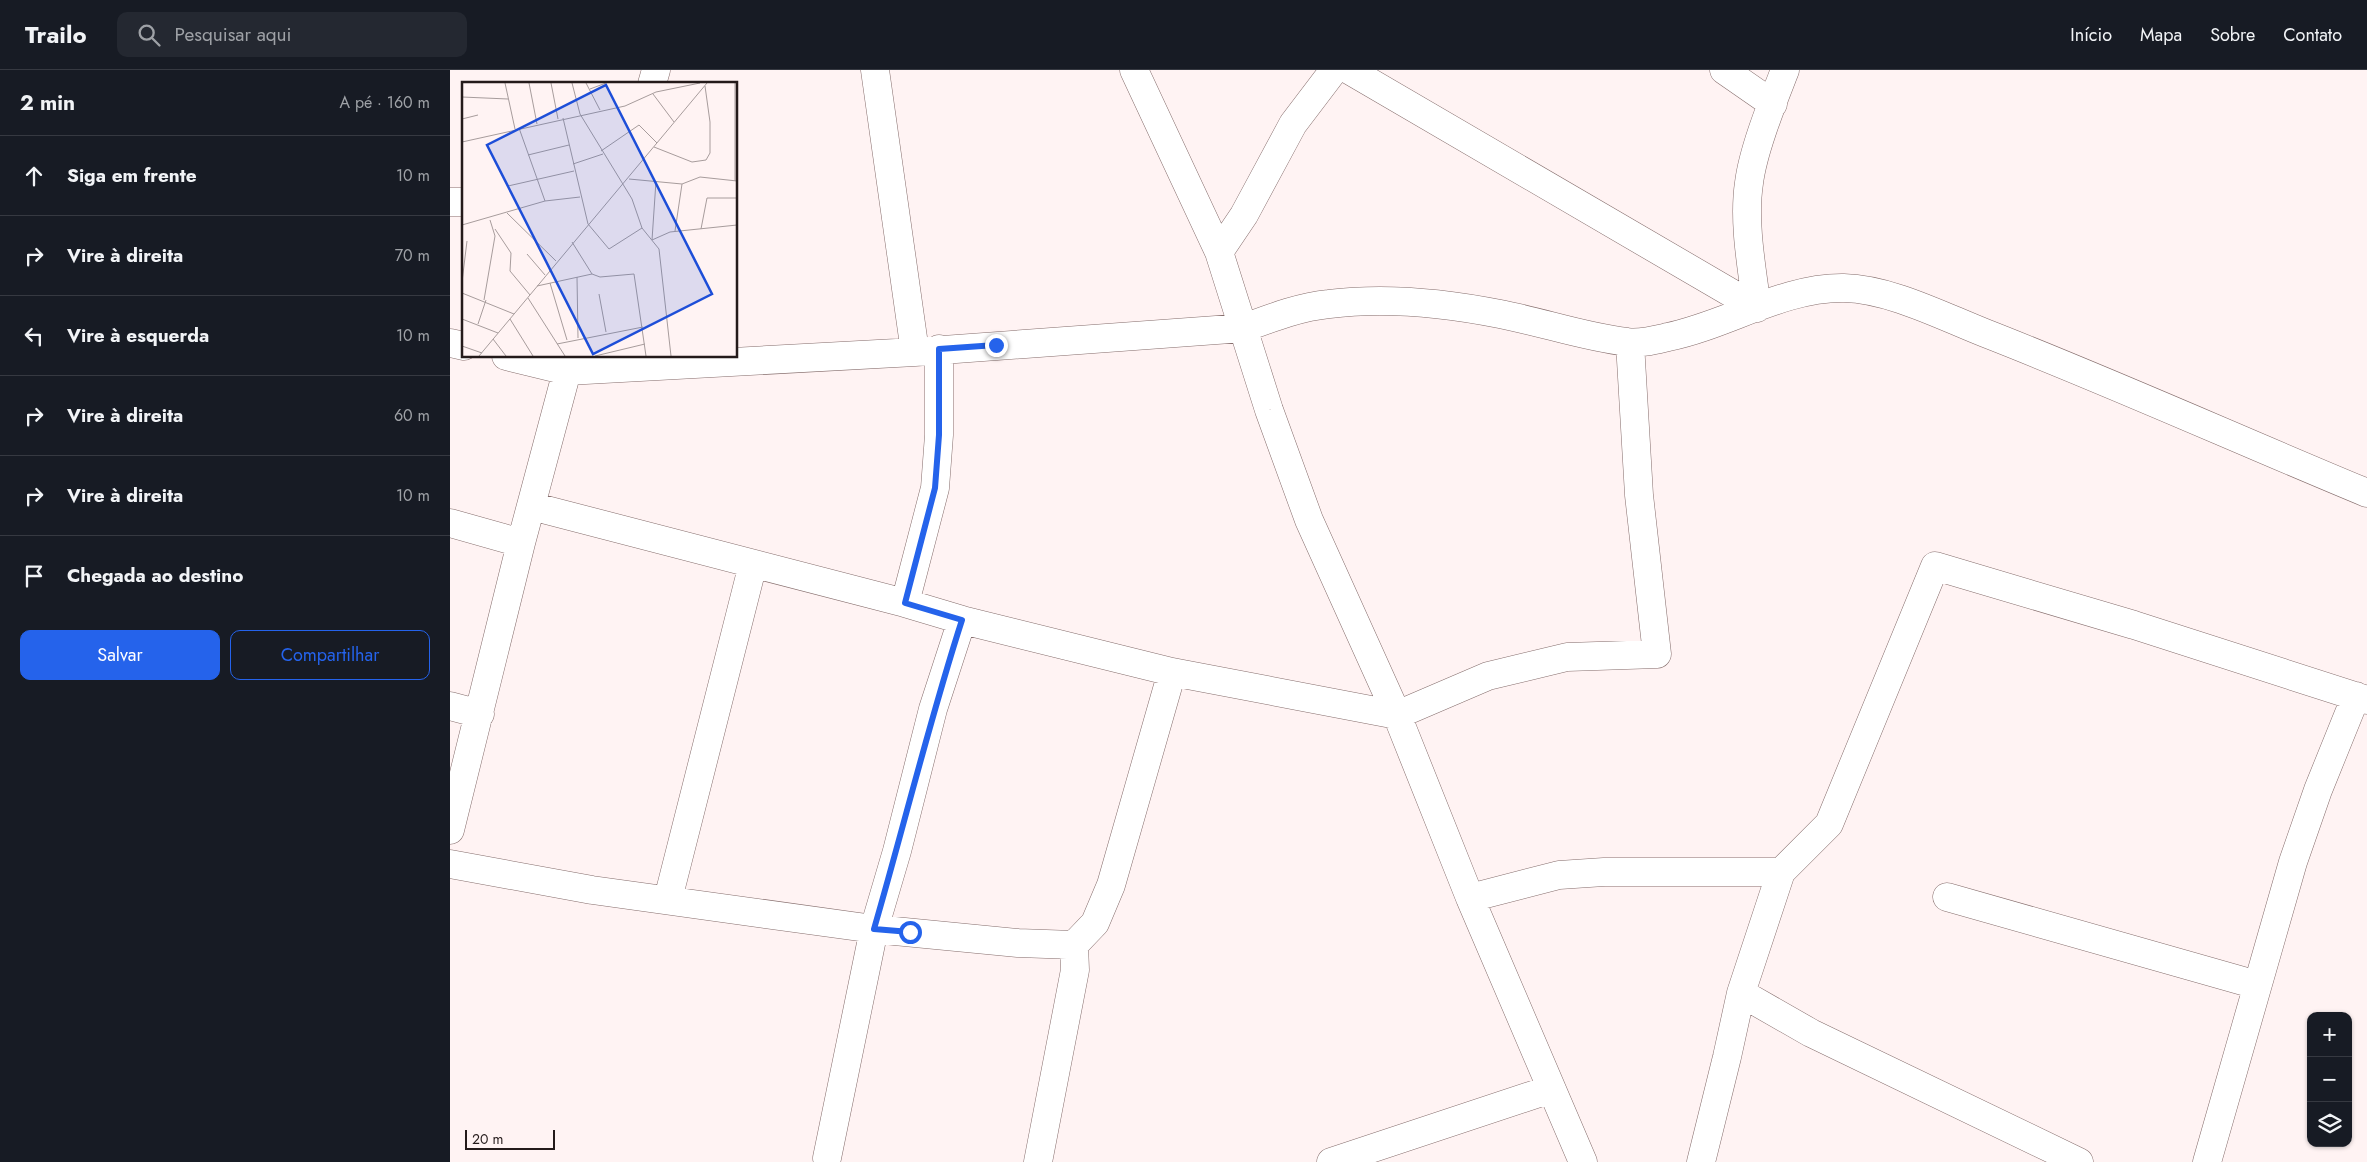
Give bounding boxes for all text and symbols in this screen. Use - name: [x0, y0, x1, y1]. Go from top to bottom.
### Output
- search box: [117, 12, 467, 57]
- text: Trailo: [25, 17, 87, 52]
- icon: search: [135, 21, 163, 49]
- text: Pesquisar aqui: [175, 21, 292, 48]
- text: Início: [2070, 22, 2112, 48]
- text: Mapa: [2140, 22, 2182, 48]
- text: Sobre: [2210, 22, 2255, 48]
- text: Contato: [2283, 22, 2342, 48]
- inset map: [462, 82, 738, 358]
- text: 2 min: [20, 88, 75, 118]
- text: A pé · 160 m: [340, 91, 430, 114]
- icon: ahead: [20, 162, 48, 190]
- text: Siga em frente: [67, 162, 197, 189]
- text: 10 m: [396, 164, 430, 187]
- icon: right: [20, 242, 48, 270]
- text: Vire à direita: [67, 242, 183, 269]
- text: 70 m: [395, 244, 430, 267]
- icon: left: [20, 322, 48, 350]
- text: Vire à esquerda: [67, 322, 209, 349]
- text: 10 m: [396, 324, 430, 347]
- route end: [985, 334, 1008, 357]
- icon: right: [20, 402, 48, 430]
- text: Vire à direita: [67, 402, 183, 429]
- text: 60 m: [394, 404, 430, 427]
- icon: right: [20, 482, 48, 510]
- text: Vire à direita: [67, 482, 183, 509]
- text: 10 m: [396, 484, 430, 507]
- icon: arrive: [20, 562, 48, 590]
- text: Chegada ao destino: [67, 562, 243, 589]
- button: Salvar: [20, 630, 220, 680]
- button: Compartilhar: [230, 630, 430, 680]
- route start: [899, 921, 922, 944]
- map controls: [2307, 1012, 2352, 1147]
- button: +: [2307, 1012, 2352, 1057]
- button: −: [2307, 1057, 2352, 1102]
- button: layers: [2307, 1102, 2352, 1147]
- scale bar: [465, 1127, 555, 1150]
- text: 20 m: [472, 1129, 504, 1149]

